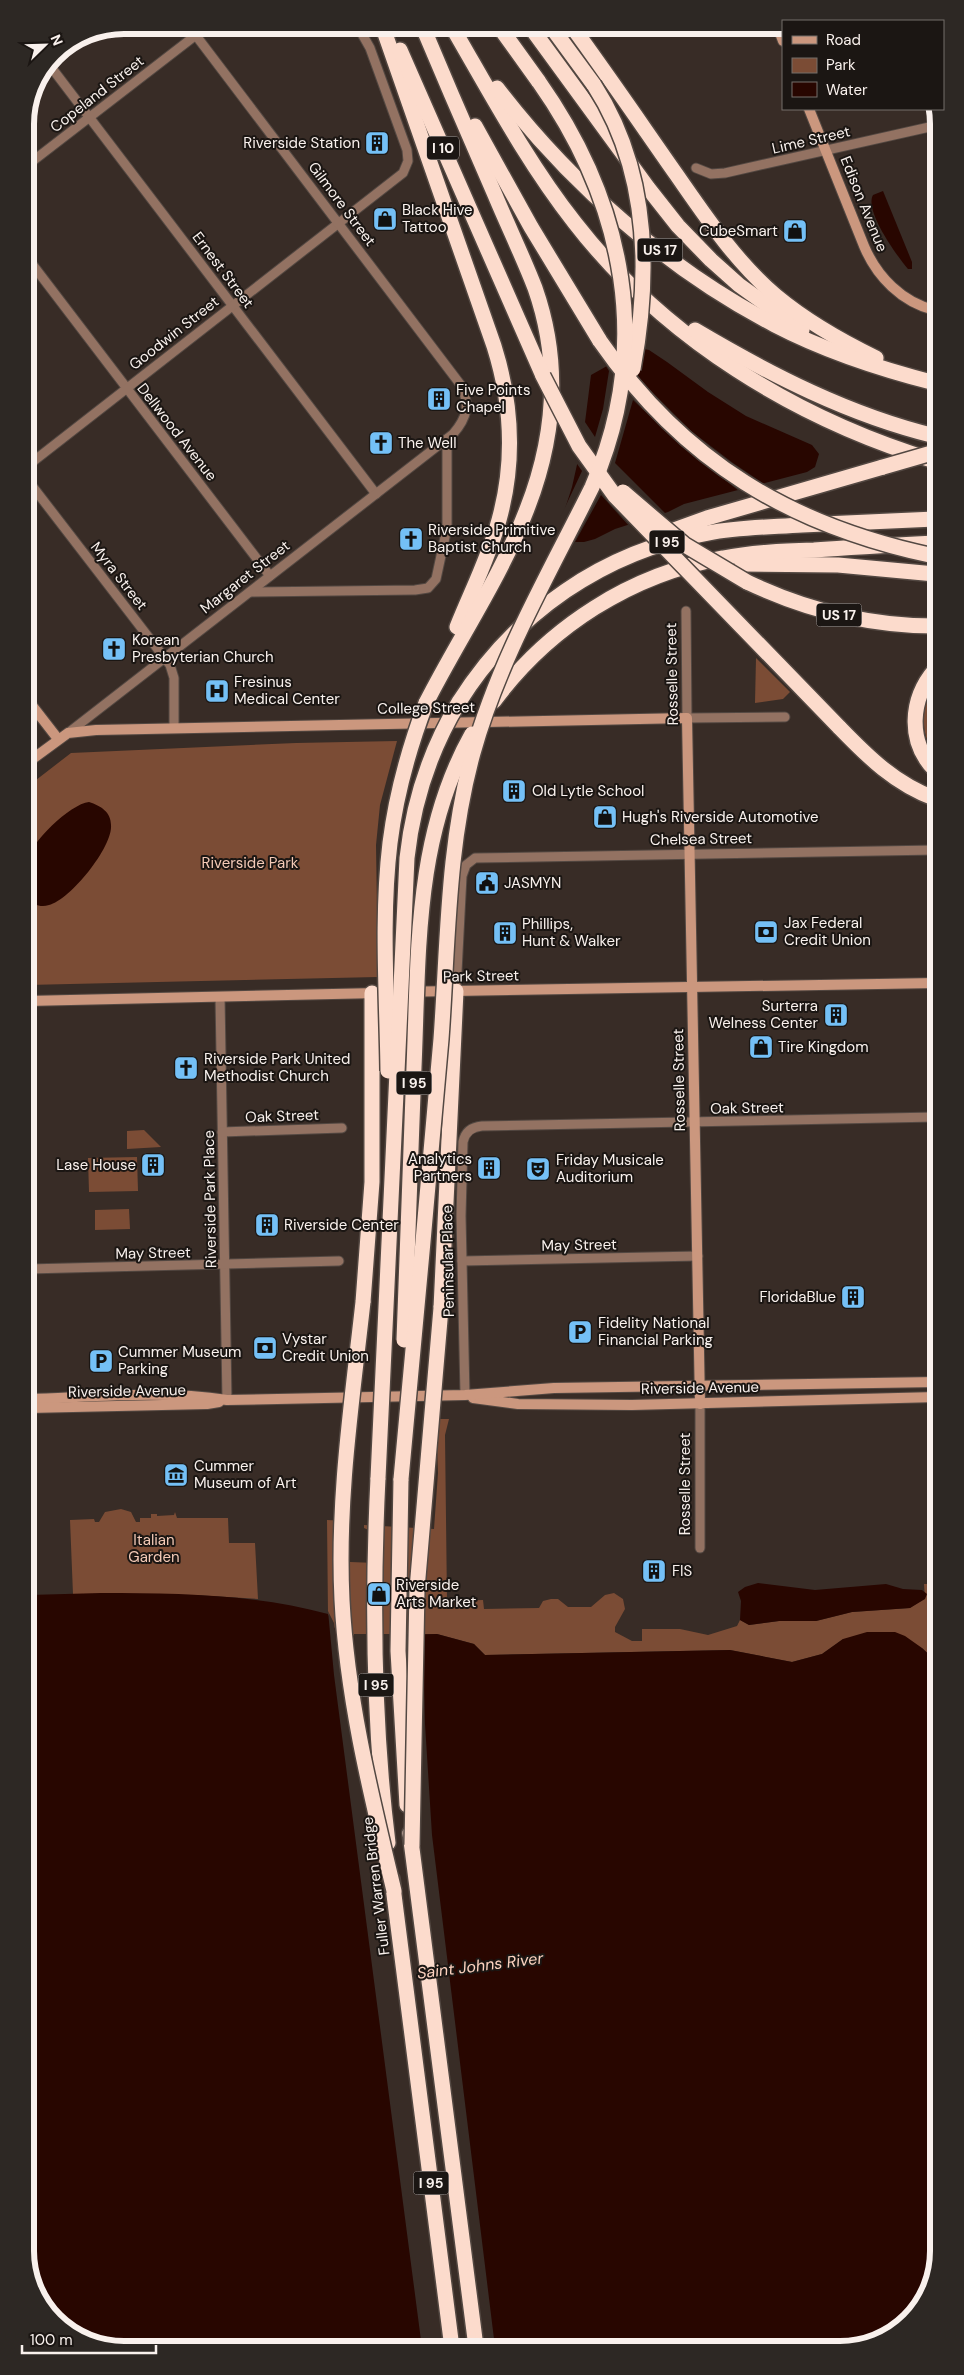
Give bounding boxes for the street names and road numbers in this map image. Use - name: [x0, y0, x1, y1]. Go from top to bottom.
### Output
- street label: Copeland Street: [46, 51, 148, 137]
- street label: Lime Street: [770, 121, 852, 159]
- road number: I 10: [427, 136, 459, 160]
- street label: Edison Avenue: [836, 153, 892, 255]
- street label: Gilmore Street: [304, 158, 380, 250]
- street label: Ernest Street: [188, 228, 258, 312]
- road number: US 17: [638, 238, 682, 262]
- street label: Goodwin Street: [125, 292, 223, 374]
- street label: Dellwood Avenue: [133, 379, 221, 485]
- road number: I 95: [650, 530, 684, 554]
- street label: Margaret Street: [196, 536, 294, 618]
- street label: Myra Street: [86, 538, 152, 614]
- road number: US 17: [816, 604, 862, 626]
- street label: Rosselle Street: [661, 622, 683, 725]
- street label: College Street: [377, 697, 475, 719]
- street label: Chelsea Street: [650, 828, 752, 850]
- street label: Park Street: [443, 965, 519, 987]
- street label: Rosselle Street: [668, 1028, 690, 1131]
- road number: I 95: [396, 1072, 432, 1094]
- street label: Oak Street: [710, 1097, 784, 1119]
- street label: Oak Street: [245, 1105, 319, 1127]
- street label: Riverside Park Place: [199, 1130, 221, 1268]
- street label: Peninsular Place: [437, 1205, 459, 1317]
- street label: May Street: [541, 1234, 617, 1256]
- street label: May Street: [115, 1242, 191, 1264]
- street label: Riverside Avenue: [641, 1377, 759, 1399]
- street label: Riverside Avenue: [68, 1380, 186, 1402]
- street label: Rosselle Street: [675, 1433, 695, 1535]
- road number: I 95: [358, 1674, 394, 1696]
- street label: Fuller Warren Bridge: [358, 1816, 394, 1956]
- road number: I 95: [414, 2172, 448, 2194]

